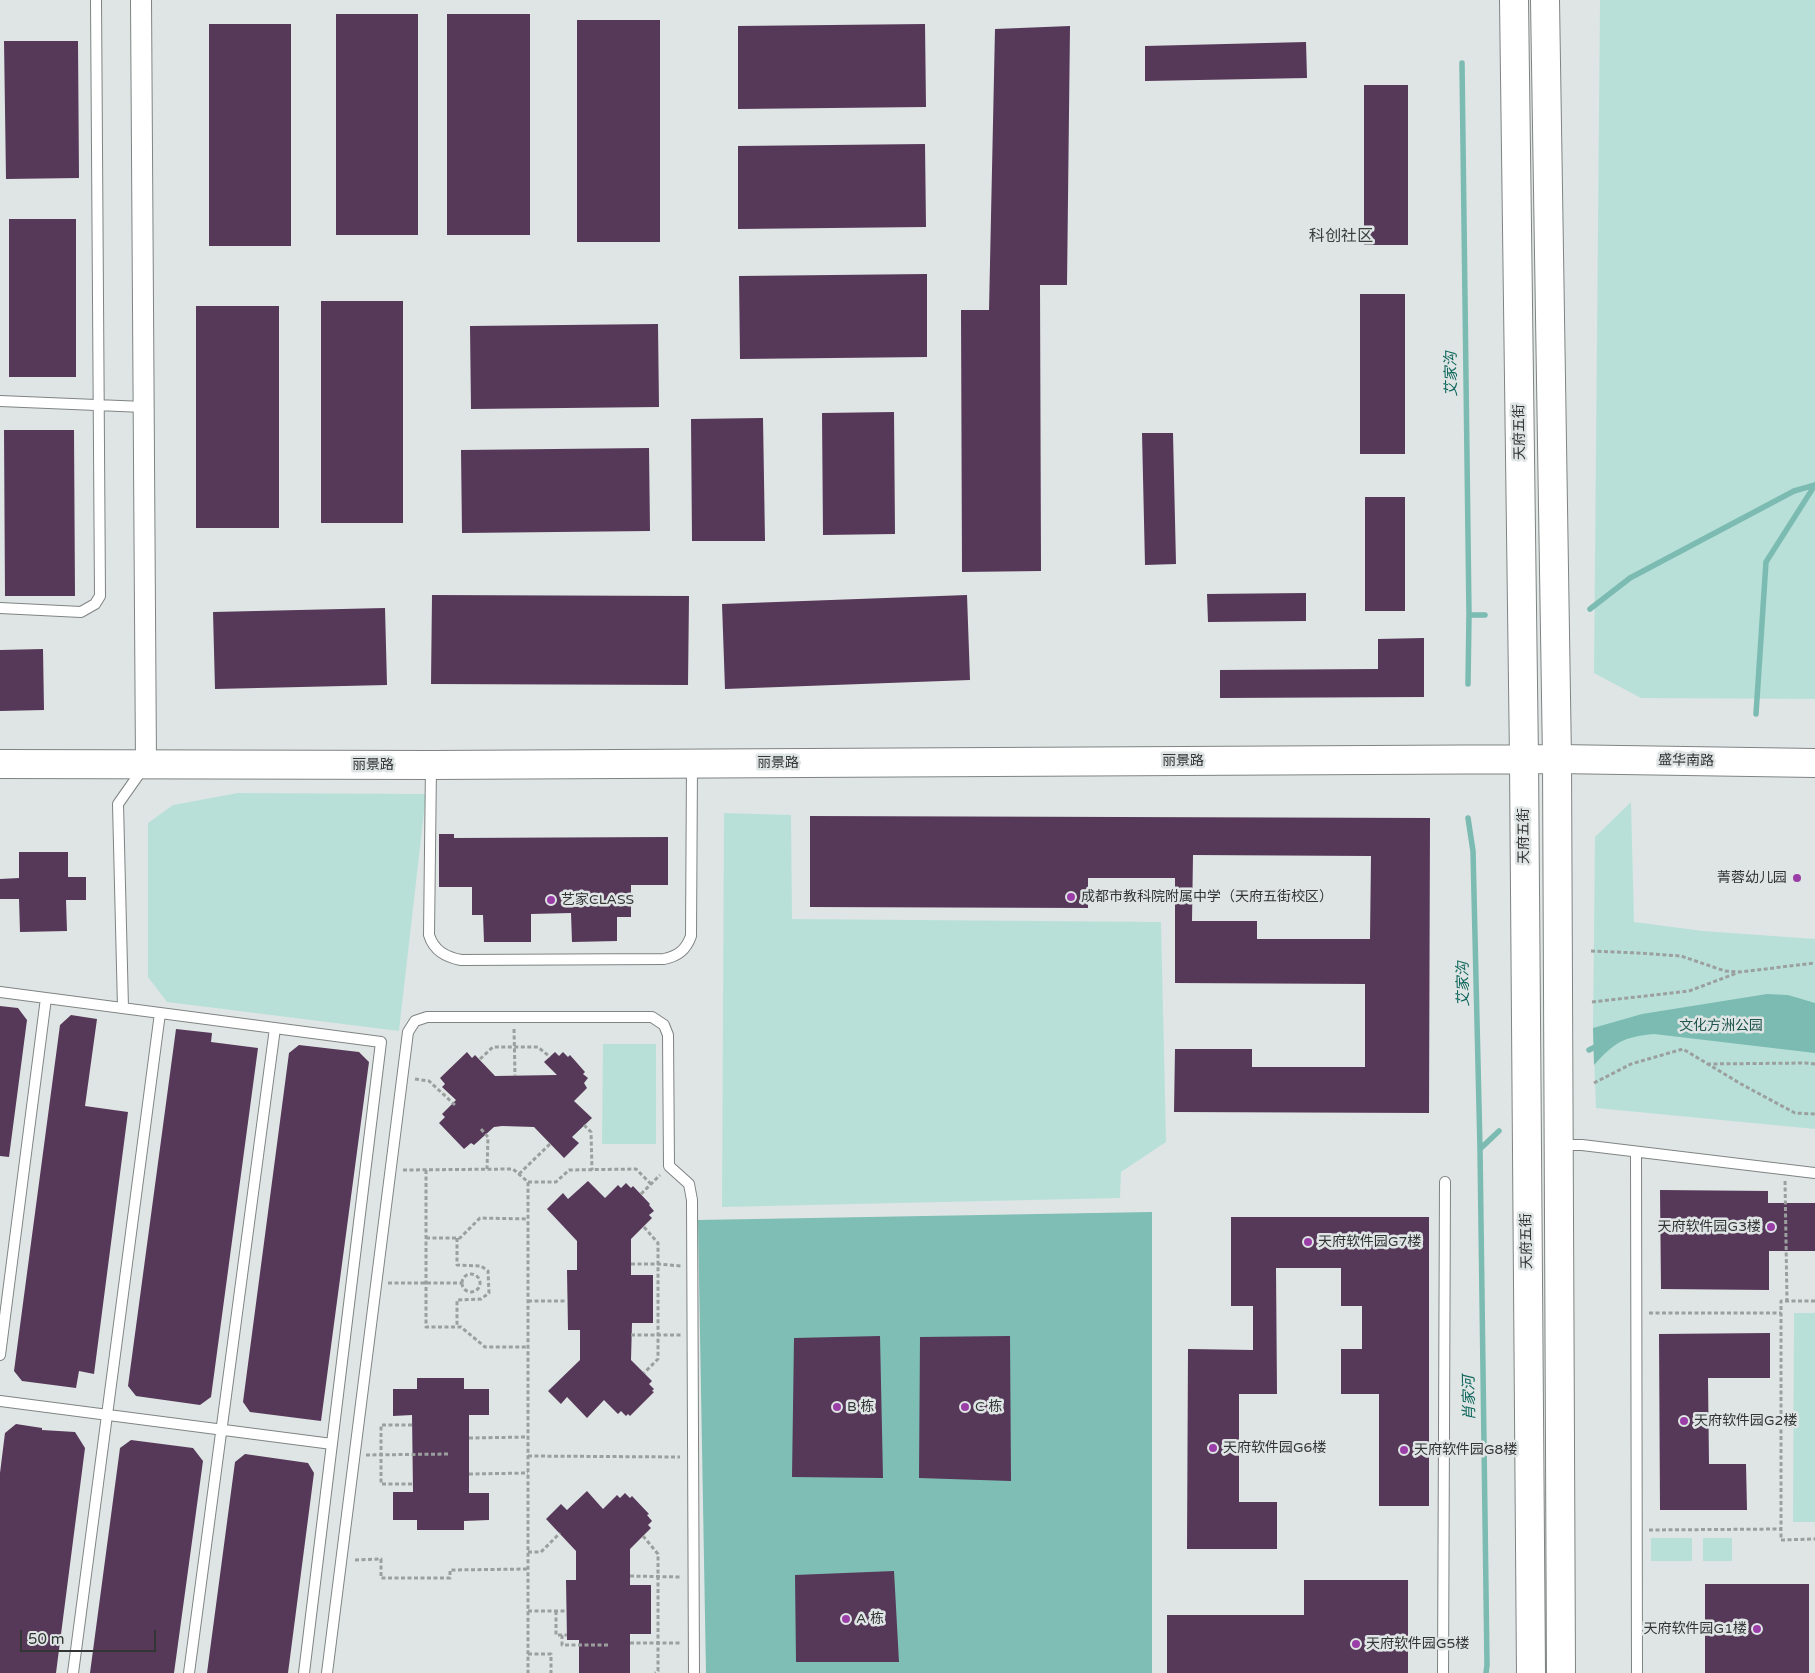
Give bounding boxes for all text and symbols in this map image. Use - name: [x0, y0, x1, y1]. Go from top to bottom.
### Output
- district label: 科创社区: [1309, 227, 1373, 247]
- water label: 艾家沟: [1443, 351, 1461, 397]
- street label: 天府五街: [1511, 404, 1529, 460]
- street label: 盛华南路: [1658, 752, 1714, 770]
- street label: 丽景路: [1162, 753, 1204, 769]
- street label: 丽景路: [757, 755, 799, 771]
- street label: 丽景路: [352, 757, 394, 773]
- street label: 天府五街: [1516, 808, 1532, 864]
- place label: 菁蓉幼儿园: [1717, 870, 1787, 886]
- marker: 菁蓉幼儿园: [1791, 872, 1803, 884]
- place label: 成都市教科院附属中学（天府五街校区）: [1081, 889, 1333, 905]
- marker: 成都市教科院附属中学（天府五街校区）: [1065, 891, 1077, 903]
- place label: 艺家CLASS: [561, 892, 634, 908]
- marker: 艺家CLASS: [545, 894, 557, 906]
- water label: 艾家沟: [1455, 961, 1473, 1007]
- park label: 文化方洲公园: [1679, 1018, 1763, 1034]
- street label: 天府五街: [1518, 1213, 1536, 1269]
- place label: 天府软件园G3楼: [1658, 1219, 1761, 1235]
- marker: 天府软件园G3楼: [1765, 1221, 1777, 1233]
- place label: 天府软件园G7楼: [1318, 1234, 1421, 1250]
- marker: 天府软件园G7楼: [1302, 1236, 1314, 1248]
- water label: 肖家河: [1461, 1375, 1479, 1421]
- place label: B 栋: [847, 1399, 874, 1415]
- place label: C 栋: [975, 1399, 1002, 1415]
- marker: B 栋: [831, 1401, 843, 1413]
- marker: C 栋: [959, 1401, 971, 1413]
- place label: 天府软件园G2楼: [1694, 1413, 1797, 1429]
- marker: 天府软件园G2楼: [1678, 1415, 1690, 1427]
- place label: 天府软件园G6楼: [1223, 1440, 1326, 1456]
- marker: 天府软件园G6楼: [1207, 1442, 1219, 1454]
- place label: 天府软件园G8楼: [1414, 1442, 1517, 1458]
- marker: 天府软件园G8楼: [1398, 1444, 1410, 1456]
- place label: A 栋: [856, 1611, 884, 1627]
- marker: A 栋: [840, 1613, 852, 1625]
- scale bar: [22, 1620, 159, 1652]
- place label: 天府软件园G1楼: [1644, 1621, 1747, 1637]
- marker: 天府软件园G1楼: [1751, 1623, 1763, 1635]
- text: 50 m: [28, 1630, 65, 1648]
- place label: 天府软件园G5楼: [1366, 1636, 1469, 1652]
- marker: 天府软件园G5楼: [1350, 1638, 1362, 1650]

